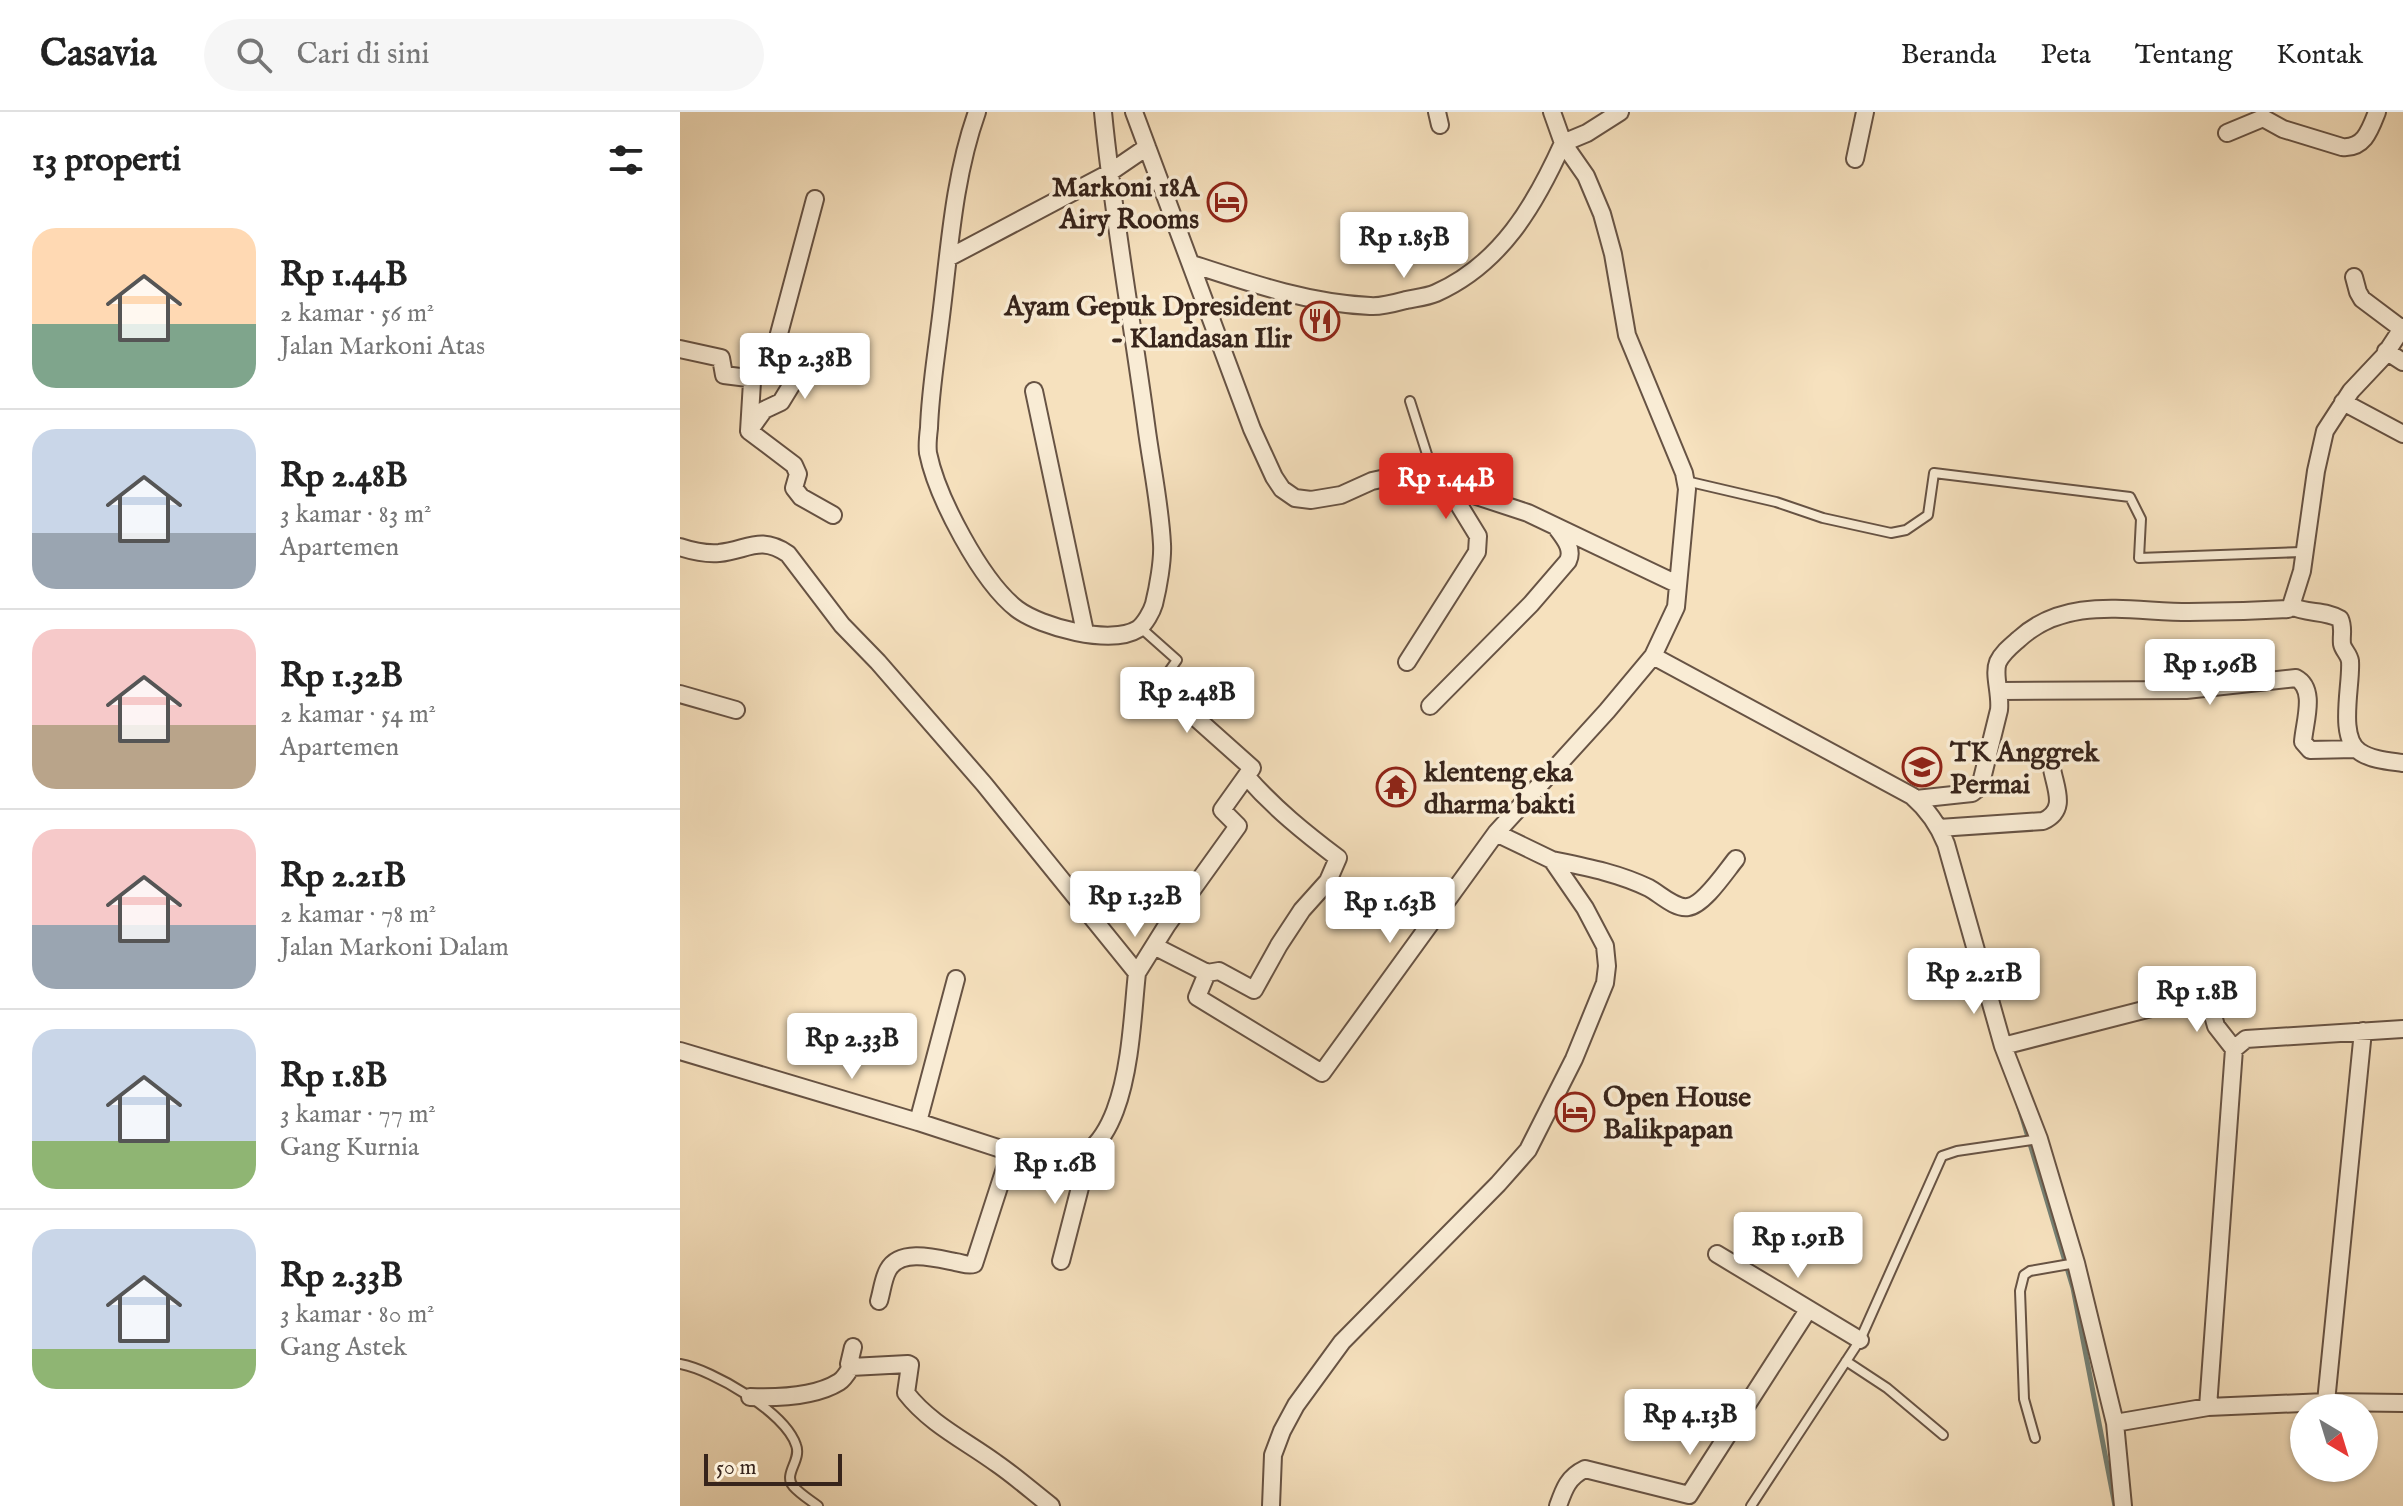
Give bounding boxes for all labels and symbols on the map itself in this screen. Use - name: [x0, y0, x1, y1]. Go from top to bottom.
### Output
- place label: Markoni 18A Airy Rooms: [1052, 171, 1200, 238]
- hotel icon: Markoni 18A Airy Rooms: [1206, 181, 1248, 223]
- pin: Rp 1.85B: [1321, 212, 1487, 280]
- place label: Ayam Gepuk Dpresident - Klandasan Ilir: [1003, 290, 1293, 357]
- restaurant icon: Ayam Gepuk Dpresident - Klandasan Ilir: [1299, 300, 1341, 342]
- pin: Rp 2.38B: [722, 333, 888, 401]
- pin: Rp 1.44B: [1363, 453, 1529, 521]
- pin: Rp 1.96B: [2127, 639, 2293, 707]
- pin: Rp 2.48B: [1104, 667, 1270, 735]
- place label: TK Anggrek Permai: [1949, 736, 2100, 803]
- school or university icon: TK Anggrek Permai: [1901, 746, 1943, 788]
- place label: klenteng eka dharma bakti: [1423, 756, 1576, 823]
- temple icon: klenteng eka dharma bakti: [1375, 766, 1417, 808]
- pin: Rp 1.32B: [1052, 871, 1218, 939]
- pin: Rp 1.63B: [1307, 877, 1473, 945]
- pin: Rp 2.21B: [1891, 948, 2057, 1016]
- pin: Rp 1.8B: [2123, 966, 2271, 1034]
- pin: Rp 2.33B: [769, 1013, 935, 1081]
- place label: Open House Balikpapan: [1603, 1081, 1751, 1148]
- hotel icon: Open House Balikpapan: [1554, 1091, 1596, 1133]
- pin: Rp 1.6B: [981, 1138, 1129, 1206]
- pin: Rp 1.91B: [1715, 1212, 1881, 1280]
- pin: Rp 4.13B: [1607, 1389, 1773, 1457]
- north arrow: [2290, 1394, 2378, 1482]
- scale bar: [704, 1450, 842, 1486]

